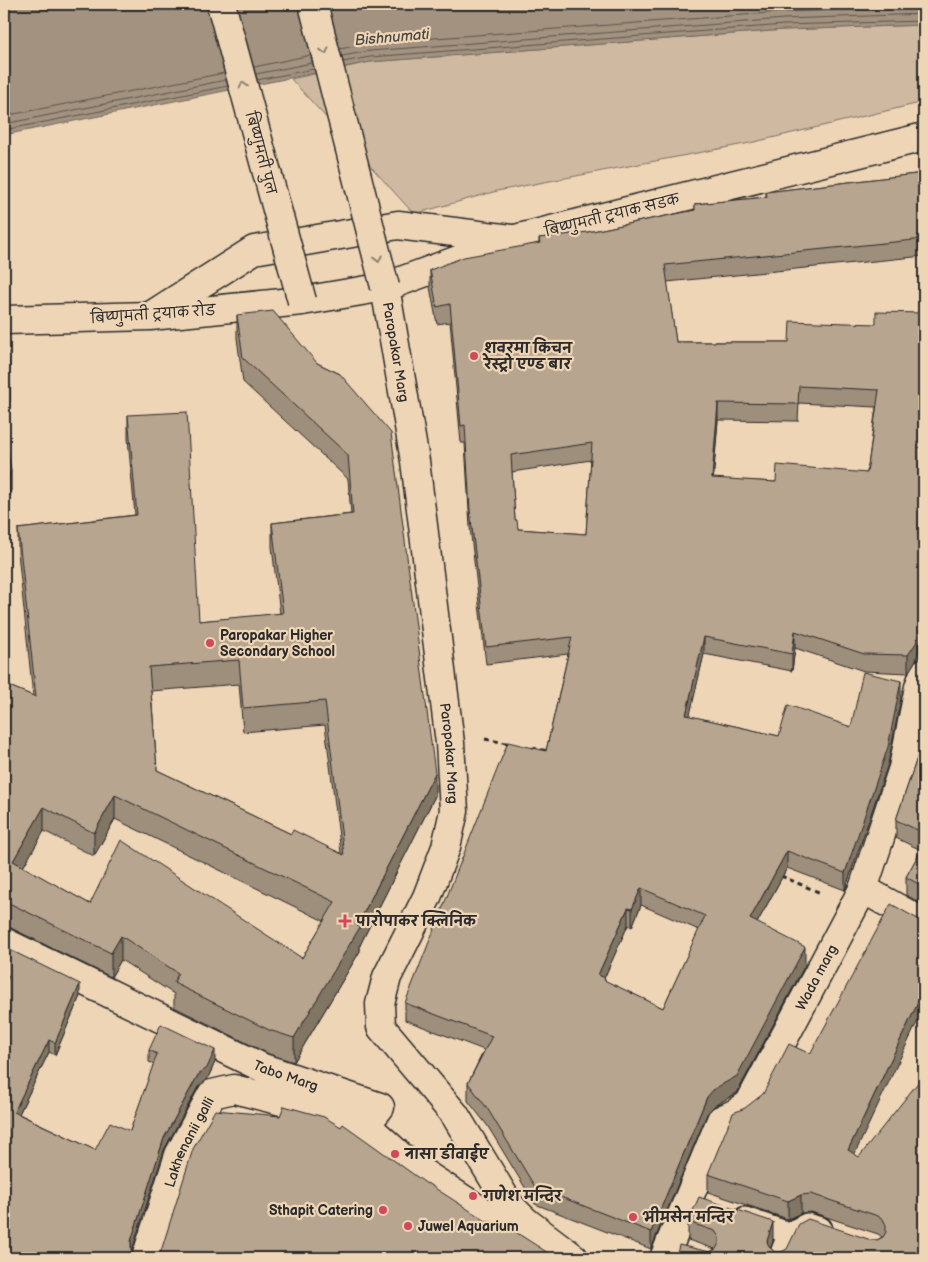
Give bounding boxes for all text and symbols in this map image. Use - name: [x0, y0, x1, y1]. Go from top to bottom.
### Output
- water label: Bishnumati: [354, 25, 431, 50]
- one-way arrow: [319, 47, 330, 55]
- one-way arrow: [239, 82, 249, 90]
- street label: बिष्णुमती पुल: [238, 108, 283, 198]
- street label: बिष्णुमती ट्रयाक सडक: [542, 187, 682, 242]
- one-way arrow: [373, 255, 383, 263]
- street label: बिष्णुमती ट्रयाक रोड: [89, 299, 217, 328]
- street label: Paropakar Marg: [379, 301, 413, 403]
- place label: शवरमा किचन रेस्ट्रो एण्ड बार: [481, 337, 573, 373]
- marker: शवरमा किचन रेस्ट्रो एण्ड बार: [468, 350, 480, 362]
- place label: Paropakar Higher Secondary School: [220, 627, 335, 660]
- marker: Paropakar Higher Secondary School: [204, 637, 216, 649]
- street label: Paropakar Marg: [436, 702, 462, 804]
- place label: पारोपाकर क्लिनिक: [354, 910, 477, 930]
- marker: पारोपाकर क्लिनिक: [338, 914, 352, 928]
- street label: Wada marg: [792, 942, 841, 1013]
- street label: Tabo Marg: [250, 1057, 320, 1095]
- street label: Lakhenanii galli: [161, 1094, 218, 1189]
- place label: नासा डीवाईए: [403, 1143, 490, 1163]
- marker: नासा डीवाईए: [389, 1148, 401, 1160]
- place label: गणेश मन्दिर: [481, 1184, 563, 1205]
- marker: गणेश मन्दिर: [467, 1190, 479, 1202]
- place label: Sthapit Catering: [269, 1202, 373, 1219]
- marker: Sthapit Catering: [377, 1204, 389, 1216]
- place label: भीमसेन मन्दिर: [642, 1205, 735, 1226]
- marker: भीमसेन मन्दिर: [627, 1211, 639, 1223]
- place label: Juwel Aquarium: [418, 1218, 519, 1235]
- marker: Juwel Aquarium: [402, 1220, 414, 1232]

